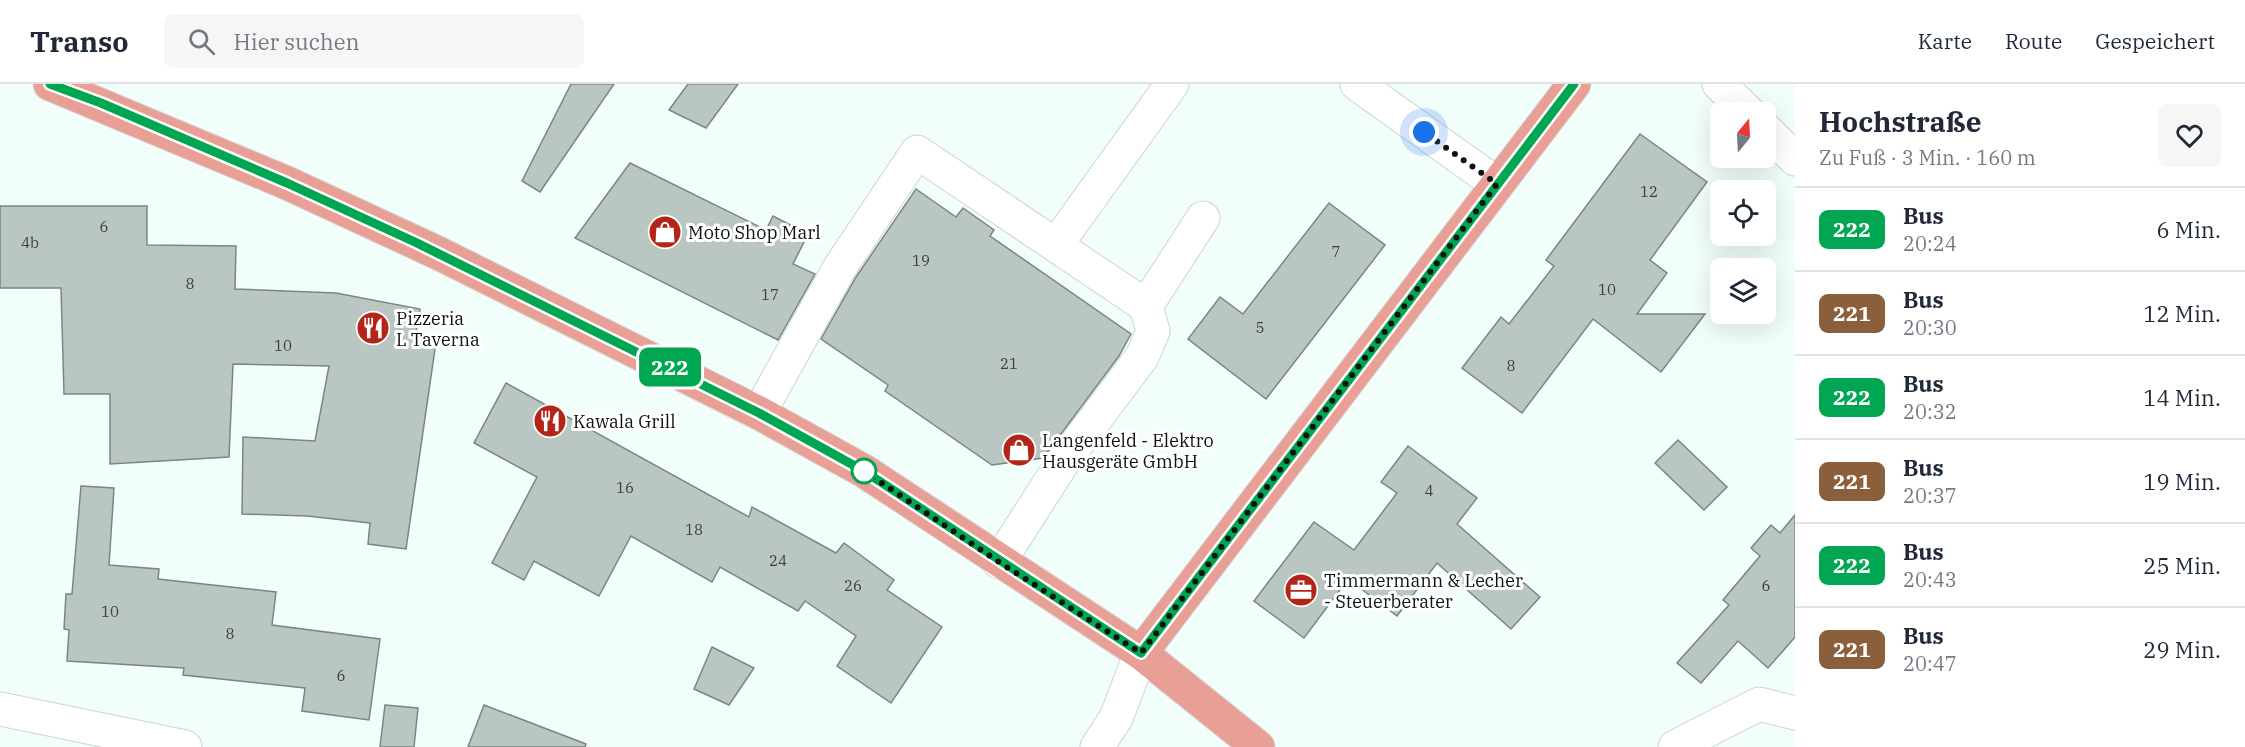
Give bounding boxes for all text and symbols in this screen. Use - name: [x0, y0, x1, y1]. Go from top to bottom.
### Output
- search box: [164, 14, 584, 68]
- text: Transo: [30, 23, 128, 60]
- icon: search: [185, 25, 218, 58]
- text: Hier suchen: [233, 27, 360, 56]
- text: Karte: [1918, 27, 1972, 55]
- text: Route: [2005, 27, 2062, 55]
- text: Gespeichert: [2095, 27, 2215, 55]
- north arrow: [1710, 102, 1776, 168]
- map controls: [1710, 102, 1776, 324]
- text: Hochstraße: [1819, 103, 1982, 140]
- button: heart: [2158, 104, 2221, 167]
- your location: [1409, 117, 1439, 147]
- text: Zu Fuß · 3 Min. · 160 m: [1819, 144, 2036, 171]
- button: locate: [1710, 180, 1776, 246]
- house number: 12: [1640, 182, 1658, 201]
- text: Bus: [1903, 201, 1944, 230]
- shop icon: Moto Shop Marl: [647, 214, 683, 250]
- text: 222: [1833, 215, 1871, 243]
- text: 6 Min.: [2156, 215, 2221, 244]
- house number: 6: [99, 217, 109, 236]
- place label: Moto Shop Marl: [688, 221, 821, 244]
- text: 20:24: [1903, 230, 1957, 257]
- house number: 4b: [21, 233, 39, 252]
- house number: 7: [1331, 242, 1341, 261]
- house number: 19: [912, 251, 930, 270]
- button: layers: [1710, 258, 1776, 324]
- house number: 8: [185, 274, 195, 293]
- house number: 10: [1598, 280, 1616, 299]
- house number: 17: [761, 285, 779, 304]
- text: Bus: [1903, 285, 1944, 314]
- text: 221: [1833, 299, 1871, 327]
- text: 12 Min.: [2143, 299, 2221, 328]
- place label: Pizzeria L Taverna: [396, 307, 480, 351]
- restaurant icon: Pizzeria L Taverna: [355, 310, 391, 346]
- text: 20:30: [1903, 314, 1957, 341]
- house number: 5: [1255, 318, 1265, 337]
- house number: 10: [274, 336, 292, 355]
- line badge: 222: [636, 348, 704, 386]
- text: 222: [651, 353, 689, 381]
- house number: 21: [1000, 354, 1018, 373]
- house number: 8: [1506, 356, 1516, 375]
- text: Bus: [1903, 369, 1944, 398]
- text: 222: [1833, 383, 1871, 411]
- text: 14 Min.: [2143, 383, 2221, 412]
- text: 20:32: [1903, 398, 1957, 425]
- restaurant icon: Kawala Grill: [532, 403, 568, 439]
- place label: Kawala Grill: [573, 410, 676, 433]
- place label: Langenfeld - Elektro Hausgeräte GmbH: [1042, 429, 1214, 473]
- shop icon: Langenfeld - Elektro Hausgeräte GmbH: [1001, 432, 1037, 468]
- text: Bus: [1903, 453, 1944, 482]
- unlabelled marker: [851, 458, 877, 484]
- text: 221: [1833, 467, 1871, 495]
- text: 19 Min.: [2143, 467, 2221, 496]
- house number: 16: [616, 478, 634, 497]
- house number: 4: [1424, 481, 1434, 500]
- text: 20:37: [1903, 482, 1957, 509]
- house number: 18: [685, 520, 703, 539]
- text: Bus: [1903, 537, 1944, 566]
- house number: 24: [769, 551, 787, 570]
- text: 222: [1833, 551, 1871, 579]
- text: 25 Min.: [2143, 551, 2221, 580]
- text: 20:43: [1903, 566, 1957, 593]
- place label: Timmermann & Lecher - Steuerberater: [1324, 569, 1523, 613]
- office icon: Timmermann & Lecher - Steuerberater: [1283, 572, 1319, 608]
- house number: 26: [844, 576, 862, 595]
- house number: 6: [1761, 576, 1771, 595]
- house number: 10: [101, 602, 119, 621]
- text: Bus: [1903, 621, 1944, 650]
- house number: 8: [225, 624, 235, 643]
- text: 221: [1833, 635, 1871, 663]
- text: 29 Min.: [2143, 635, 2221, 664]
- text: 20:47: [1903, 650, 1957, 677]
- house number: 6: [336, 666, 346, 685]

